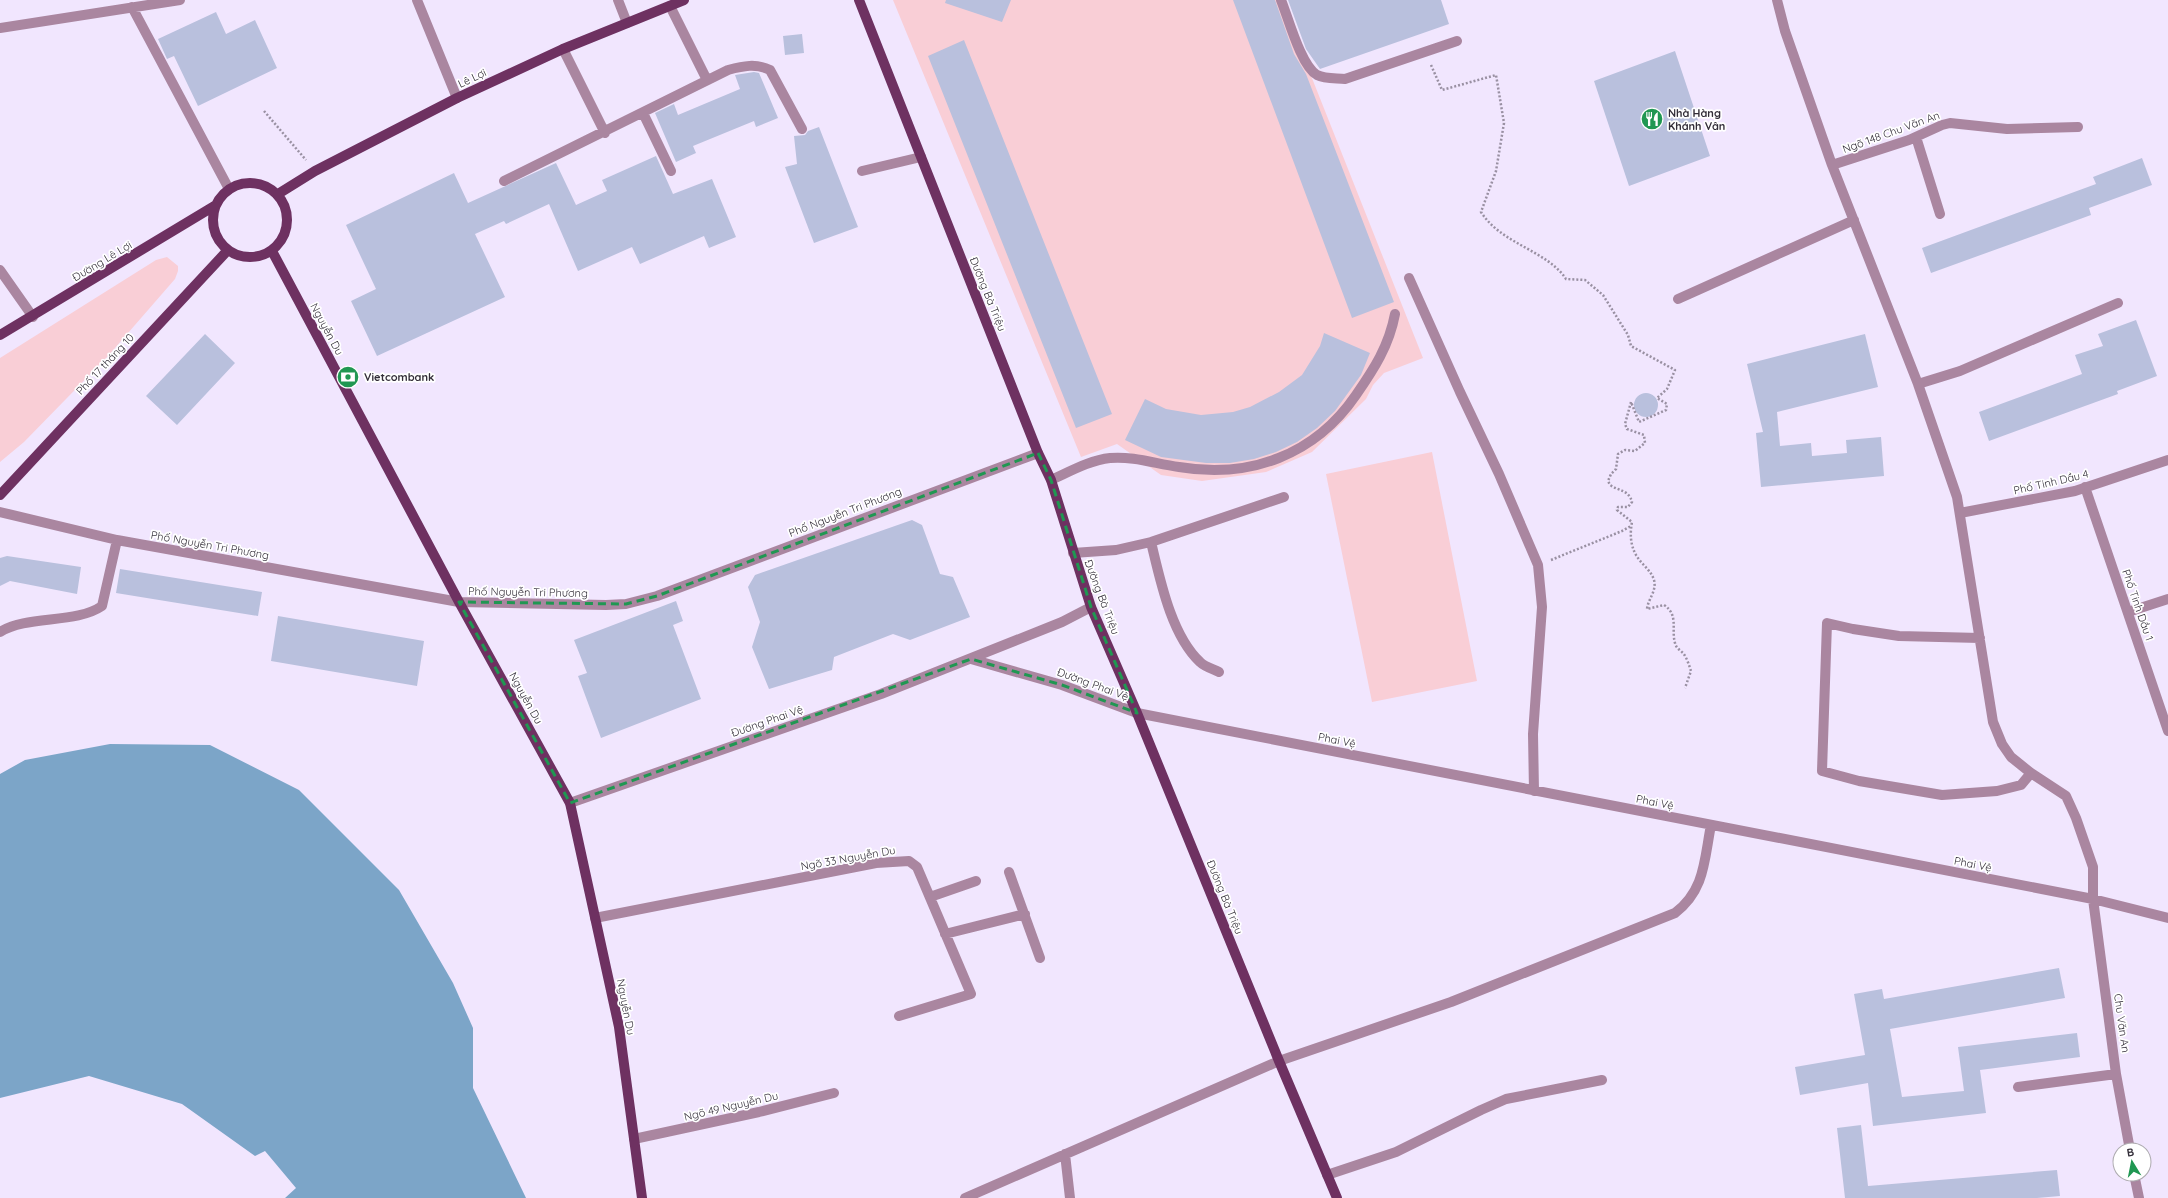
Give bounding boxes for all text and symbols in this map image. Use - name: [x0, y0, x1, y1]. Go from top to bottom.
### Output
- street label: Lê Lợi: [455, 65, 489, 91]
- restaurant icon: Nhà Hàng Khánh Vân: [1639, 106, 1665, 132]
- place label: Nhà Hàng Khánh Vân: [1668, 106, 1725, 133]
- street label: Ngõ 148 Chu Văn An: [1840, 108, 1942, 156]
- street label: Đường Lê Lợi: [70, 238, 134, 284]
- street label: Đường Bà Triệu: [967, 255, 1009, 333]
- street label: Nguyễn Du: [307, 301, 347, 357]
- street label: Phố 17 tháng 10: [73, 330, 137, 398]
- bank icon: Vietcombank: [335, 364, 361, 390]
- place label: Vietcombank: [364, 370, 434, 384]
- street label: Phố Tinh Dầu 4: [2012, 467, 2090, 497]
- street label: Phố Nguyễn Tri Phương: [787, 484, 903, 540]
- street label: Phố Nguyễn Tri Phương: [150, 528, 270, 562]
- street label: Đường Bà Triệu: [1081, 558, 1123, 636]
- street label: Phố Tinh Dầu 1: [2119, 567, 2157, 643]
- street label: Phố Nguyễn Tri Phương: [468, 584, 588, 600]
- street label: Đường Phai Vệ: [1055, 665, 1131, 703]
- street label: Nguyễn Du: [506, 670, 546, 726]
- street label: Đường Phai Vệ: [729, 702, 805, 740]
- street label: Phai Vệ: [1317, 729, 1357, 751]
- street label: Phai Vệ: [1635, 791, 1675, 813]
- street label: Ngõ 33 Nguyễn Du: [799, 843, 897, 873]
- street label: Phai Vệ: [1953, 853, 1993, 875]
- street label: Đường Bà Triệu: [1204, 858, 1246, 936]
- street label: Nguyễn Du: [614, 978, 638, 1036]
- street label: Chu Văn An: [2111, 993, 2133, 1053]
- street label: Ngõ 49 Nguyễn Du: [683, 1088, 779, 1124]
- north arrow: [2112, 1142, 2152, 1182]
- text: B: [2125, 1145, 2135, 1160]

